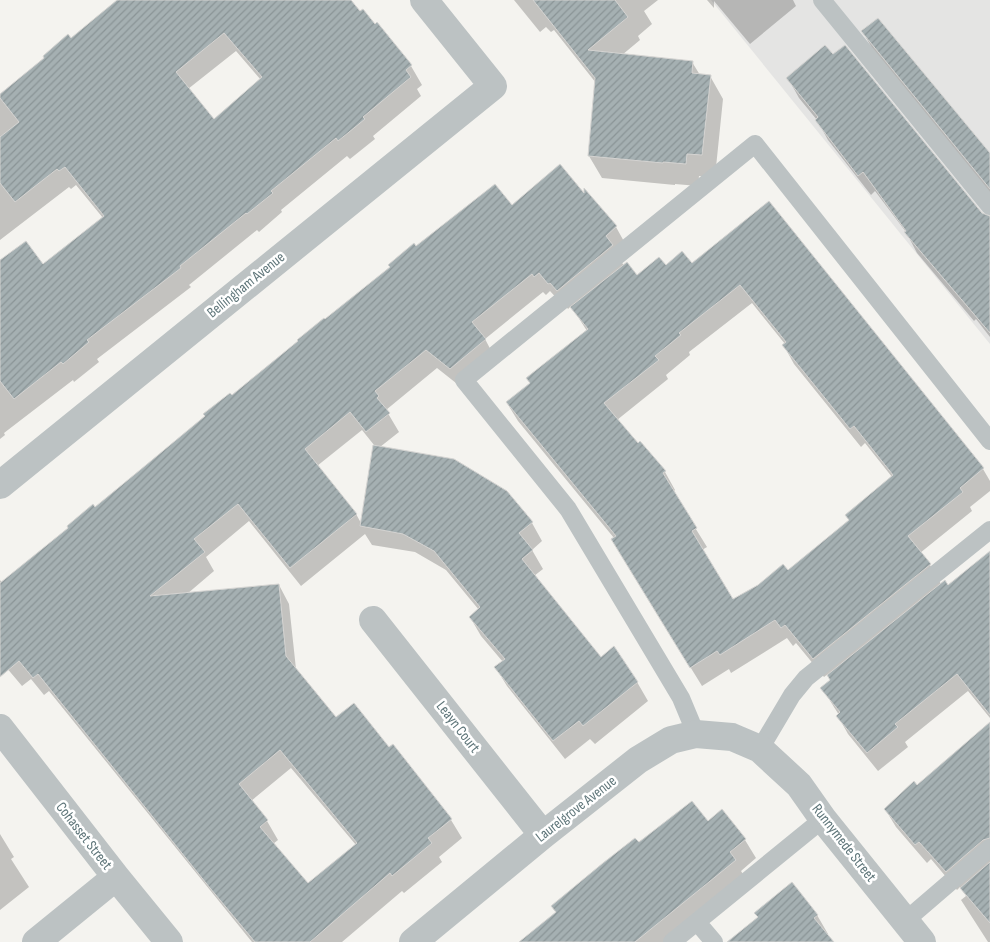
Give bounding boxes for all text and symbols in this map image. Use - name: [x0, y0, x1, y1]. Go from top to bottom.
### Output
- street label: Bellingham Avenue: [203, 248, 289, 322]
- street label: Leayn Court: [432, 697, 484, 757]
- street label: Laurelgrove Avenue: [532, 772, 620, 846]
- street label: Cohasset Street: [52, 798, 117, 874]
- street label: Runnymede Street: [808, 800, 881, 886]

